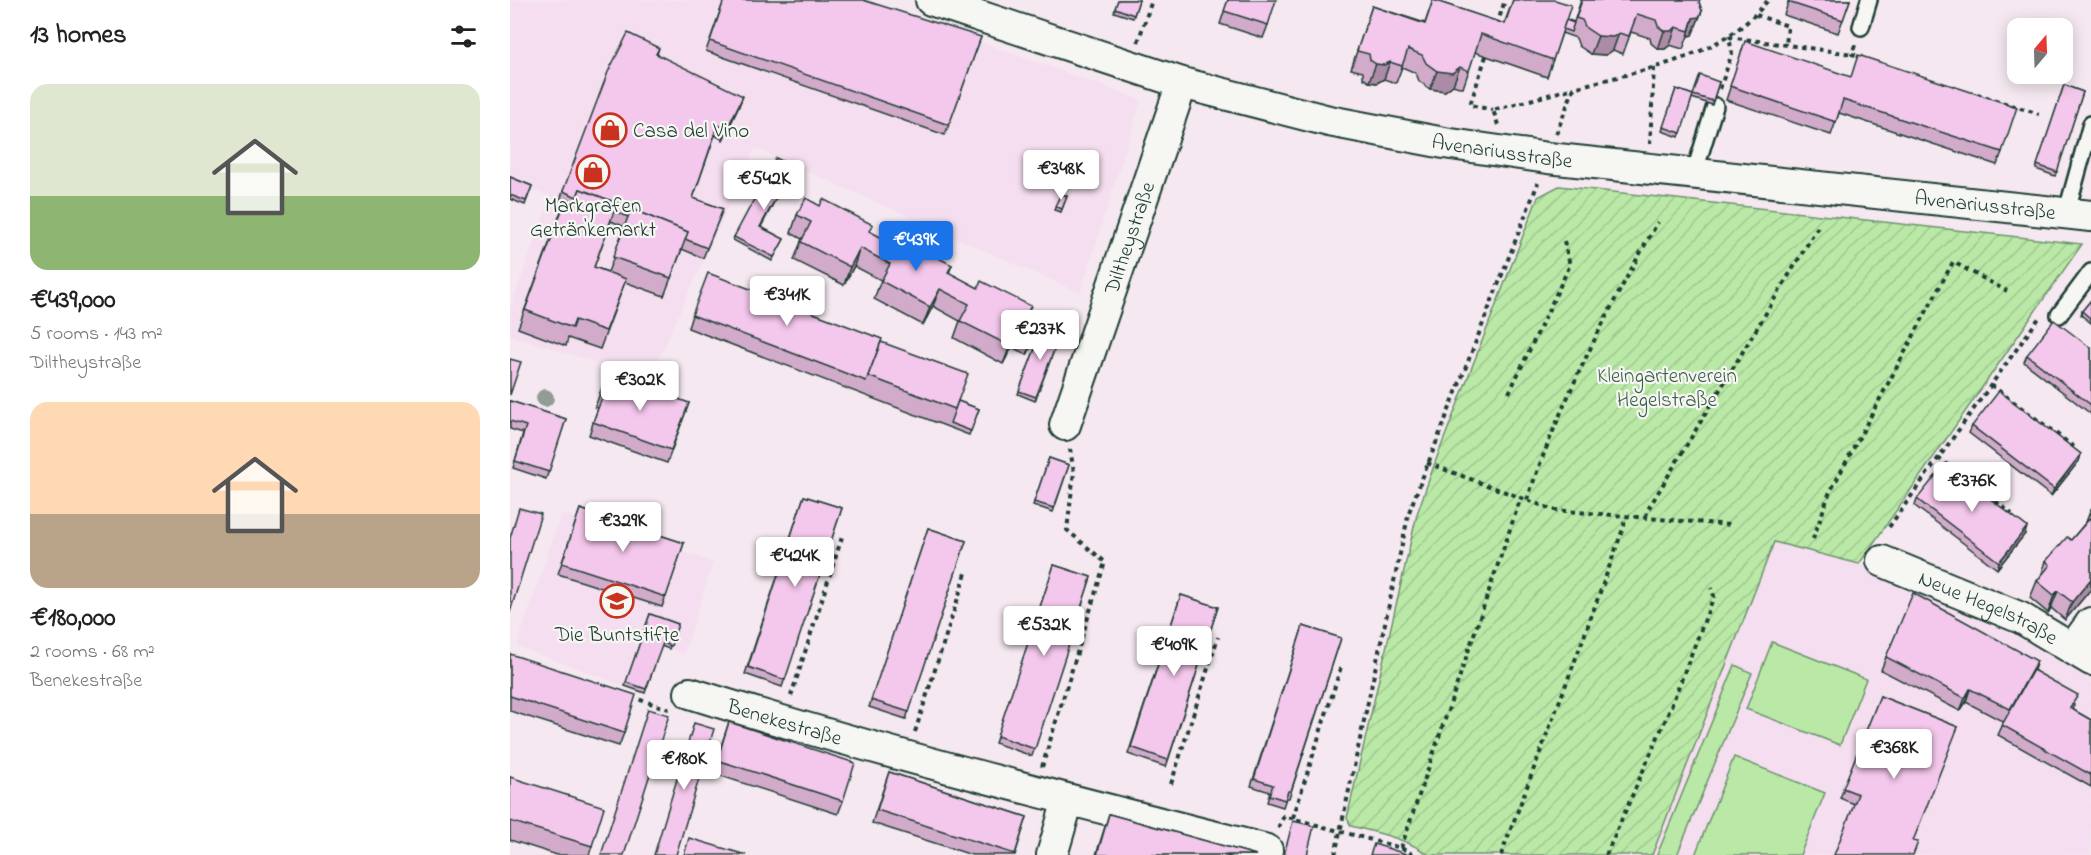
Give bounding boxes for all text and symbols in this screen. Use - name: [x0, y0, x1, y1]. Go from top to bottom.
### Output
- text: 13 homes: [30, 17, 126, 55]
- north arrow: [2007, 18, 2073, 84]
- map controls: [2007, 18, 2073, 84]
- icon: filters: [447, 20, 480, 53]
- shop icon: Casa del Vino: [592, 112, 628, 148]
- place label: Casa del Vino: [633, 117, 749, 147]
- icon: home: [201, 123, 309, 231]
- street label: Avenariusstraße: [1429, 128, 1574, 178]
- pin: €348K: [1019, 150, 1103, 201]
- shop icon: Markgrafen Getränkemarkt: [575, 154, 611, 190]
- text: €348K: [1037, 155, 1085, 184]
- pin: €542K: [722, 160, 806, 211]
- text: €542K: [737, 165, 791, 194]
- street label: Diltheystraße: [1098, 178, 1164, 299]
- street label: Avenariusstraße: [1913, 184, 2058, 229]
- place label: Markgrafen Getränkemarkt: [530, 192, 656, 246]
- pin: €439K: [874, 221, 958, 272]
- text: €439K: [893, 226, 939, 255]
- pin: €341K: [745, 276, 829, 327]
- text: €341K: [764, 281, 810, 310]
- text: €439,000: [30, 282, 116, 320]
- pin: €237K: [998, 310, 1082, 361]
- text: €237K: [1015, 315, 1065, 344]
- text: 5 rooms · 143 m²: [30, 320, 163, 349]
- text: Diltheystraße: [30, 349, 141, 378]
- pin: €302K: [598, 361, 682, 412]
- park label: Kleingartenverein Hegelstraße: [1597, 362, 1737, 418]
- text: €302K: [615, 366, 665, 395]
- icon: home: [201, 441, 309, 549]
- pin: €376K: [1930, 462, 2014, 513]
- text: €376K: [1948, 467, 1996, 496]
- pin: €329K: [581, 502, 665, 553]
- text: €329K: [599, 507, 647, 536]
- pin: €424K: [753, 537, 837, 588]
- text: €424K: [770, 542, 820, 571]
- street label: Neue Hegelstraße: [1913, 564, 2063, 654]
- school or university icon: Die Buntstifte: [599, 583, 635, 619]
- text: €180,000: [30, 600, 116, 638]
- pin: €532K: [1002, 606, 1086, 657]
- text: €532K: [1017, 611, 1071, 640]
- place label: Die Buntstifte: [554, 621, 680, 651]
- pin: €409K: [1132, 626, 1216, 677]
- text: €409K: [1151, 631, 1197, 660]
- text: 2 rooms · 68 m²: [30, 638, 155, 667]
- text: Benekestraße: [30, 667, 142, 696]
- street label: Benekestraße: [722, 692, 845, 755]
- pin: €368K: [1852, 729, 1936, 780]
- text: €368K: [1870, 734, 1918, 763]
- pin: €180K: [642, 740, 726, 791]
- text: €180K: [661, 745, 707, 774]

